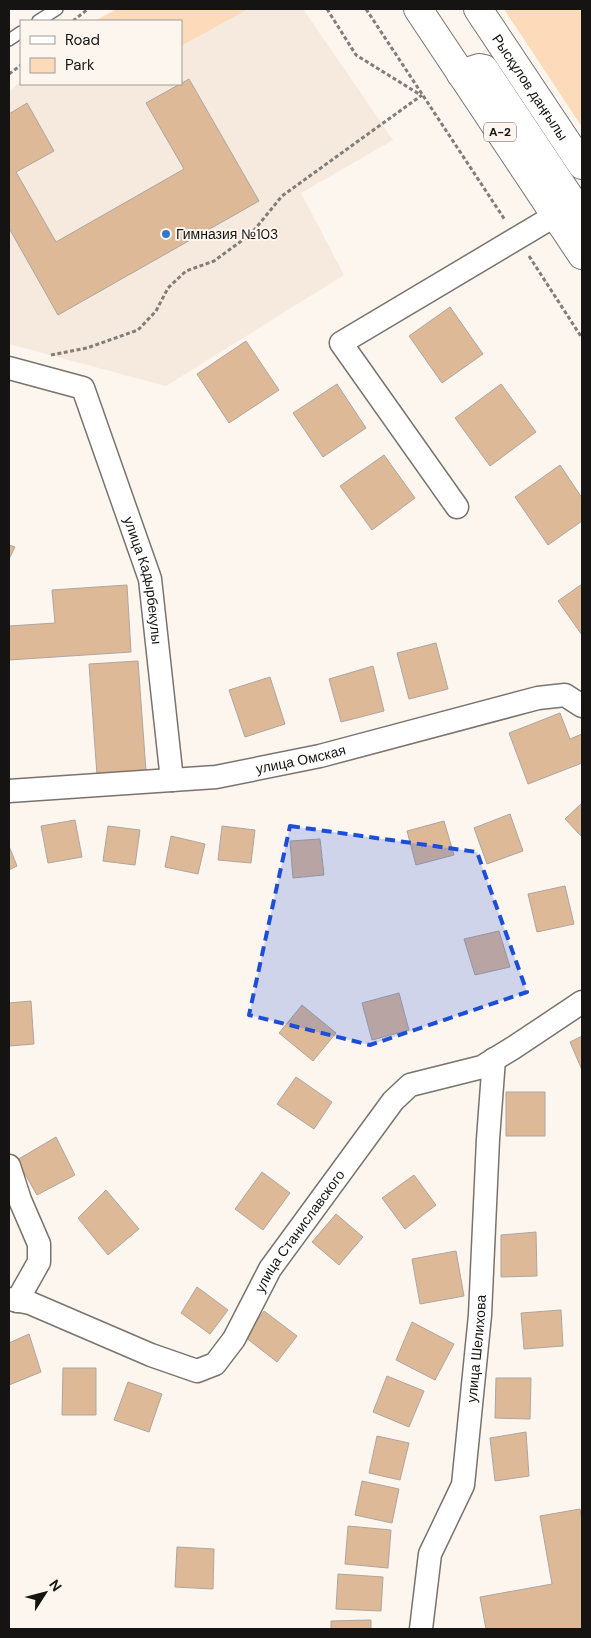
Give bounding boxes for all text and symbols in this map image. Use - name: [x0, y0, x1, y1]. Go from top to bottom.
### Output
- legend: [20, 20, 182, 85]
- text: Road: [65, 30, 100, 50]
- street label: Рысқұлов даңғылы: [488, 31, 572, 144]
- text: Park: [65, 55, 95, 75]
- road number: A-2: [484, 122, 516, 142]
- place label: Гимназия №103: [176, 225, 278, 243]
- marker: Гимназия №103: [160, 228, 172, 240]
- street label: улица Кадырбекулы: [120, 514, 166, 645]
- street label: улица Омская: [254, 741, 348, 778]
- street label: улица Станиславского: [250, 1166, 349, 1296]
- street label: улица Шелихова: [462, 1294, 490, 1403]
- north arrow: [20, 1568, 70, 1618]
- text: N: [45, 1576, 66, 1595]

